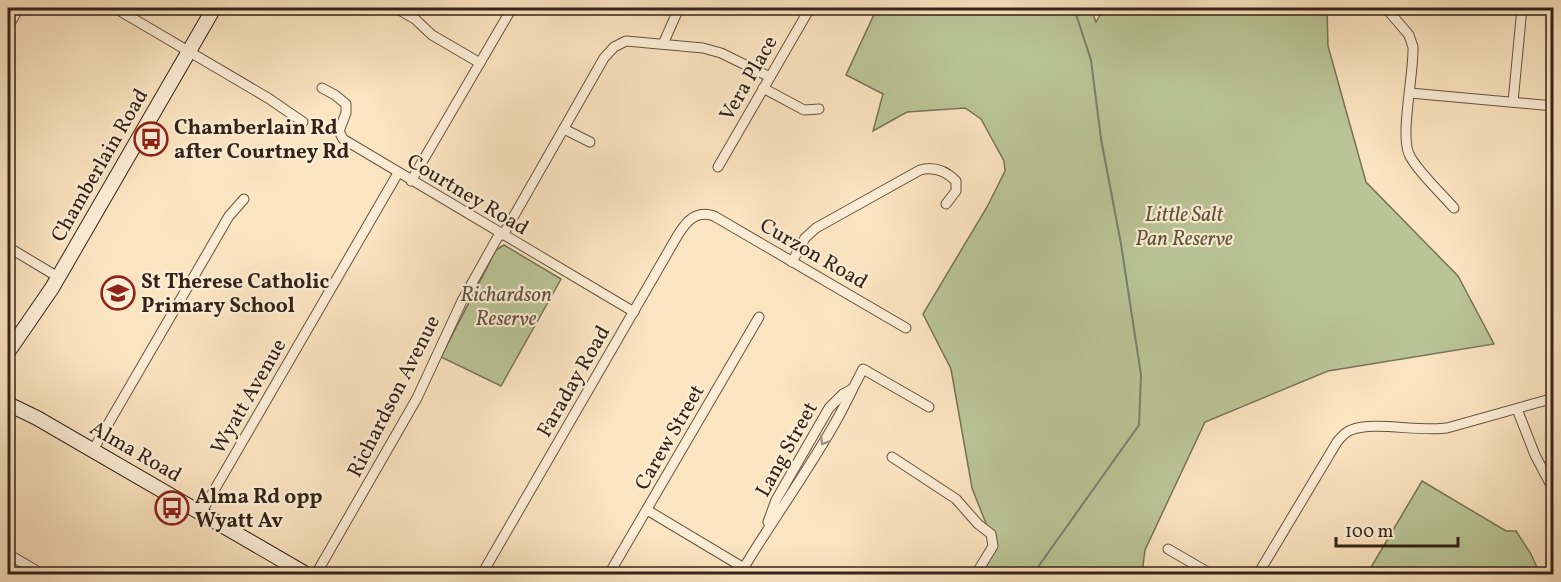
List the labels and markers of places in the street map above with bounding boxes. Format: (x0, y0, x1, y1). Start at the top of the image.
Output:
place label: Chamberlain Rd after Courtney Rd (174, 114, 350, 167)
bus stop icon: Chamberlain Rd after Courtney Rd (133, 121, 169, 157)
place label: St Therese Catholic Primary School (141, 268, 329, 321)
school or university icon: St Therese Catholic Primary School (100, 275, 136, 311)
place label: Alma Rd opp Wyatt Av (195, 483, 322, 536)
bus stop icon: Alma Rd opp Wyatt Av (154, 490, 190, 526)

